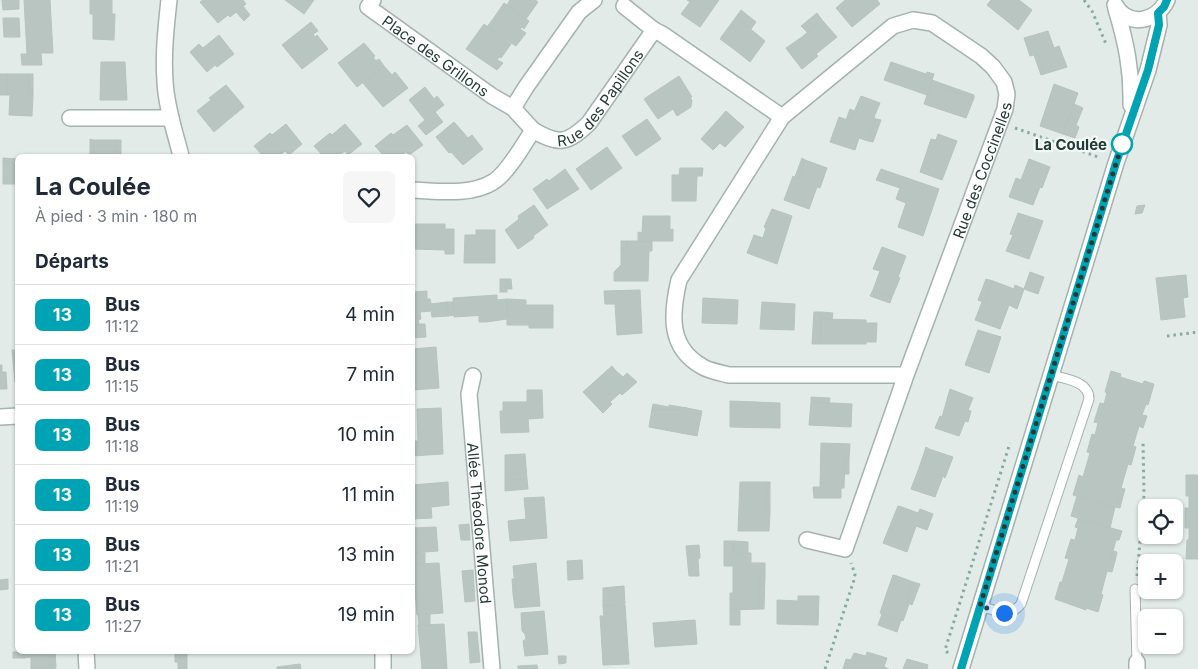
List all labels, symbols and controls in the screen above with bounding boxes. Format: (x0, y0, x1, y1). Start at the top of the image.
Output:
street label: Place des Grillons (379, 11, 493, 100)
street label: Rue des Papillons (556, 45, 647, 150)
street label: Rue des Coccinelles (948, 101, 1015, 241)
marker: La Coulée (1111, 133, 1133, 155)
place label: La Coulée (1035, 135, 1107, 154)
button: heart (343, 171, 395, 223)
text: La Coulée (35, 172, 151, 201)
text: À pied · 3 min · 180 m (35, 206, 197, 226)
text: Départs (35, 250, 109, 273)
text: Bus (105, 293, 140, 316)
text: 4 min (345, 303, 395, 326)
text: 13 (53, 304, 72, 325)
text: 11:12 (105, 316, 139, 336)
text: Bus (105, 353, 140, 376)
text: 7 min (346, 363, 395, 386)
text: 13 (53, 364, 72, 385)
text: 11:15 (105, 376, 139, 396)
text: Bus (105, 413, 140, 436)
text: 10 min (337, 423, 395, 446)
text: 13 (53, 424, 72, 445)
text: 11:18 (105, 436, 139, 456)
street label: Allée Théodore Monod (464, 442, 496, 605)
text: Bus (105, 473, 140, 496)
text: 11 min (342, 483, 395, 506)
text: 13 (53, 484, 72, 505)
text: 11:19 (105, 496, 139, 516)
map controls (1138, 499, 1183, 654)
button: locate (1138, 499, 1183, 544)
text: Bus (105, 533, 140, 556)
text: 13 min (338, 543, 395, 566)
text: 13 (53, 544, 72, 565)
button: + (1138, 554, 1183, 599)
text: 11:21 (105, 556, 139, 576)
text: Bus (105, 593, 140, 616)
your location (992, 601, 1017, 626)
text: 19 min (338, 603, 395, 626)
text: 13 (53, 604, 72, 625)
button: − (1138, 609, 1183, 654)
text: 11:27 (105, 616, 141, 636)

